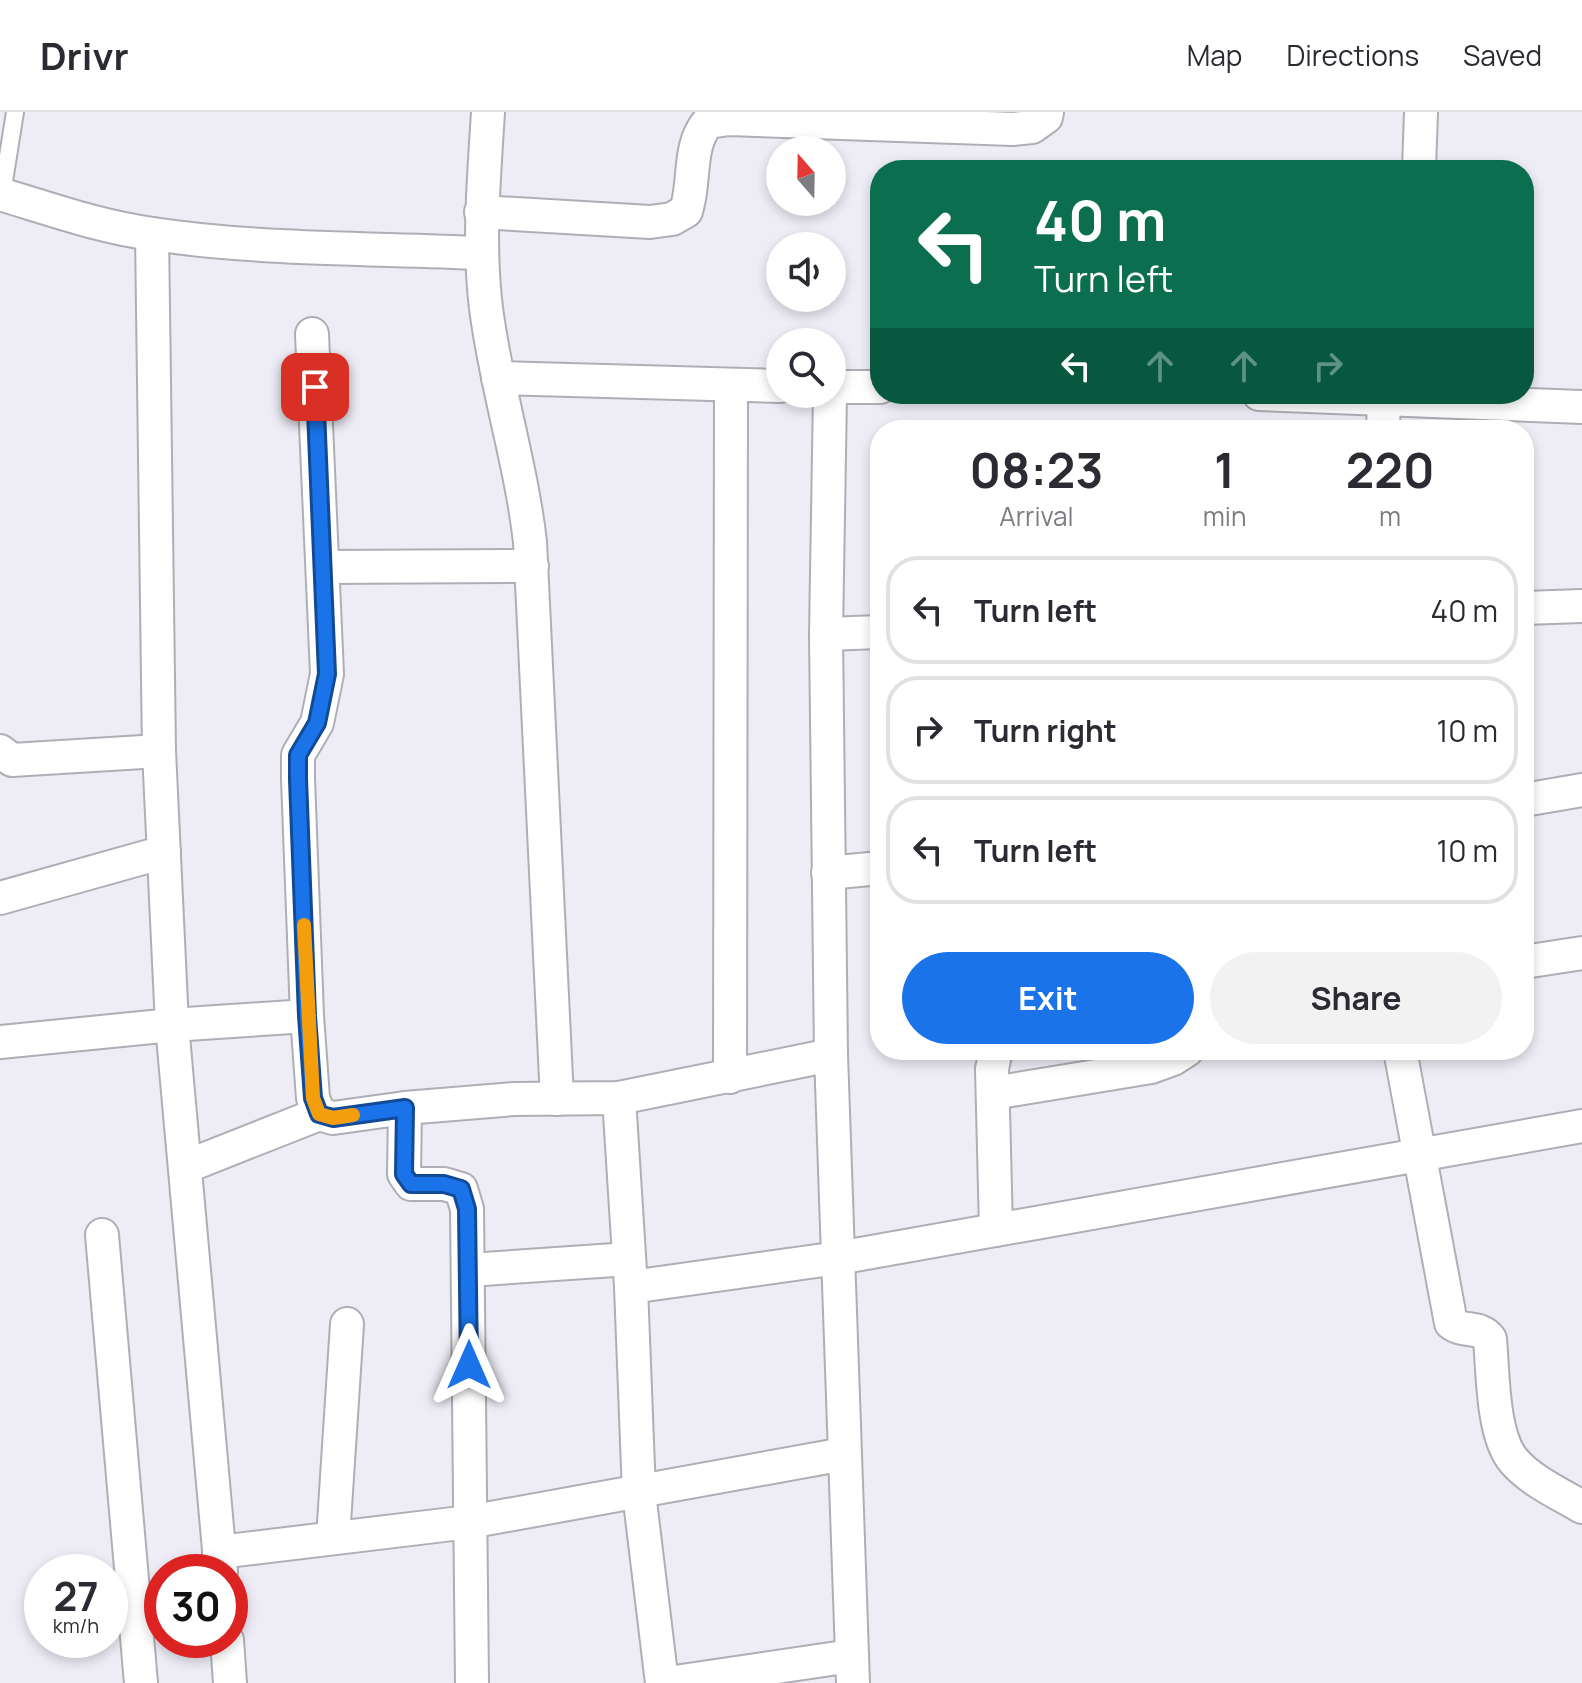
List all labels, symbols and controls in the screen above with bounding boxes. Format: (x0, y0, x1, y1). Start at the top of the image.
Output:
text: Drivr (40, 29, 129, 81)
text: Map (1187, 36, 1242, 74)
text: Directions (1286, 36, 1419, 74)
text: Saved (1463, 36, 1542, 74)
north arrow (766, 136, 846, 216)
map controls (766, 136, 846, 408)
text: 40 m (1034, 181, 1166, 258)
icon: left (902, 192, 1006, 296)
button: sound (766, 232, 846, 312)
text: Turn left (1034, 254, 1173, 303)
button: search (766, 328, 846, 408)
icon: left (1054, 344, 1098, 388)
icon: ahead (1138, 344, 1182, 388)
icon: ahead (1222, 344, 1266, 388)
icon: right (1306, 344, 1350, 388)
pin (281, 353, 349, 421)
icon: arrive (293, 365, 337, 409)
text: 08:23 (969, 437, 1103, 502)
text: 1 (1214, 437, 1235, 502)
text: 220 (1346, 437, 1435, 502)
text: Arrival (999, 498, 1074, 534)
text: min (1203, 498, 1246, 534)
text: m (1379, 498, 1401, 534)
icon: left (906, 588, 950, 632)
text: Turn left (974, 590, 1097, 631)
text: 40 m (1431, 590, 1498, 631)
icon: right (906, 708, 950, 752)
text: Turn right (974, 710, 1117, 751)
text: 10 m (1437, 710, 1498, 751)
icon: left (906, 828, 950, 872)
text: Turn left (974, 830, 1097, 871)
text: 10 m (1437, 830, 1498, 871)
button: Exit (902, 952, 1194, 1044)
button: Share (1210, 952, 1502, 1044)
position arrow (427, 1323, 511, 1407)
speed limit sign: 30 (144, 1554, 248, 1658)
text: 27 (53, 1568, 99, 1623)
text: km/h (53, 1612, 99, 1639)

